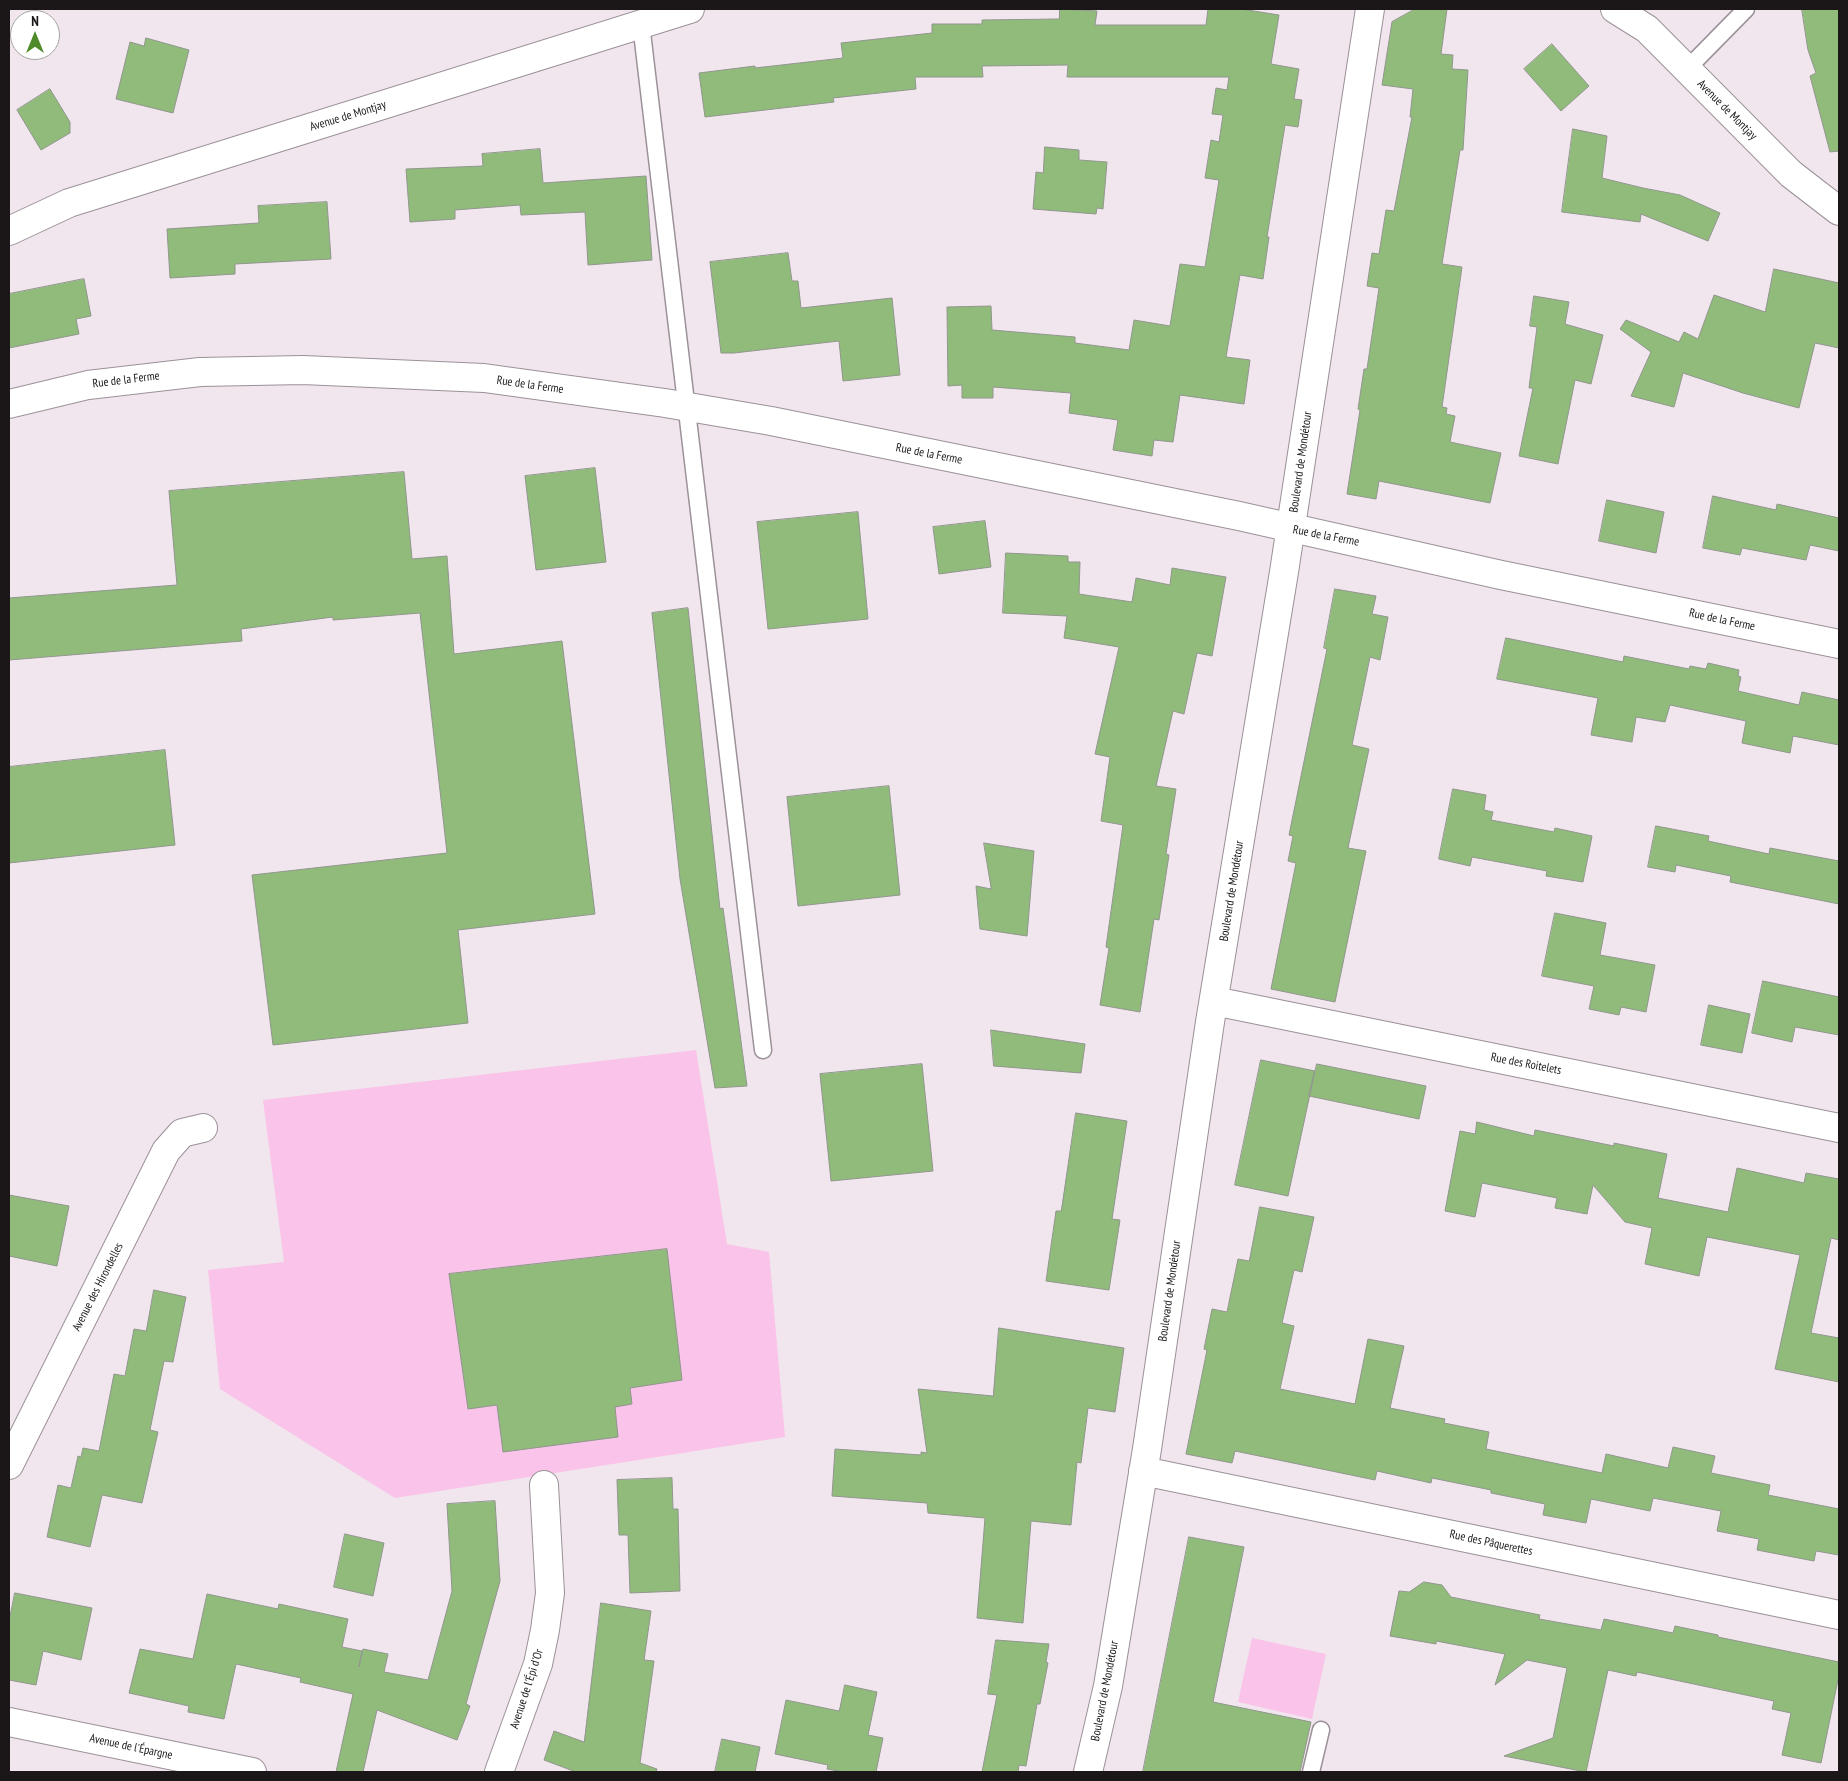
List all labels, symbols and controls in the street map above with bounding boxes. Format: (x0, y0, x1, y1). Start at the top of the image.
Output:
north arrow (10, 10, 60, 60)
text: N (31, 12, 39, 30)
street label: Avenue de Montjay (1694, 77, 1760, 143)
street label: Avenue de Montjay (308, 98, 388, 134)
street label: Rue de la Ferme (92, 369, 160, 391)
street label: Rue de la Ferme (496, 373, 564, 397)
street label: Boulevard de Mondétour (1287, 411, 1315, 513)
street label: Rue de la Ferme (895, 441, 963, 467)
street label: Rue de la Ferme (1292, 523, 1360, 549)
street label: Rue de la Ferme (1688, 606, 1756, 634)
street label: Boulevard de Mondétour (1217, 840, 1247, 942)
street label: Rue des Roitelets (1489, 1050, 1563, 1078)
street label: Avenue des Hirondelles (70, 1240, 126, 1334)
street label: Boulevard de Mondétour (1156, 1240, 1184, 1342)
street label: Rue des Pâquerettes (1448, 1527, 1534, 1559)
street label: Boulevard de Mondétour (1088, 1640, 1122, 1742)
street label: Avenue de l'Épi d'Or (507, 1647, 547, 1731)
street label: Avenue de l'Épargne (88, 1731, 174, 1763)

